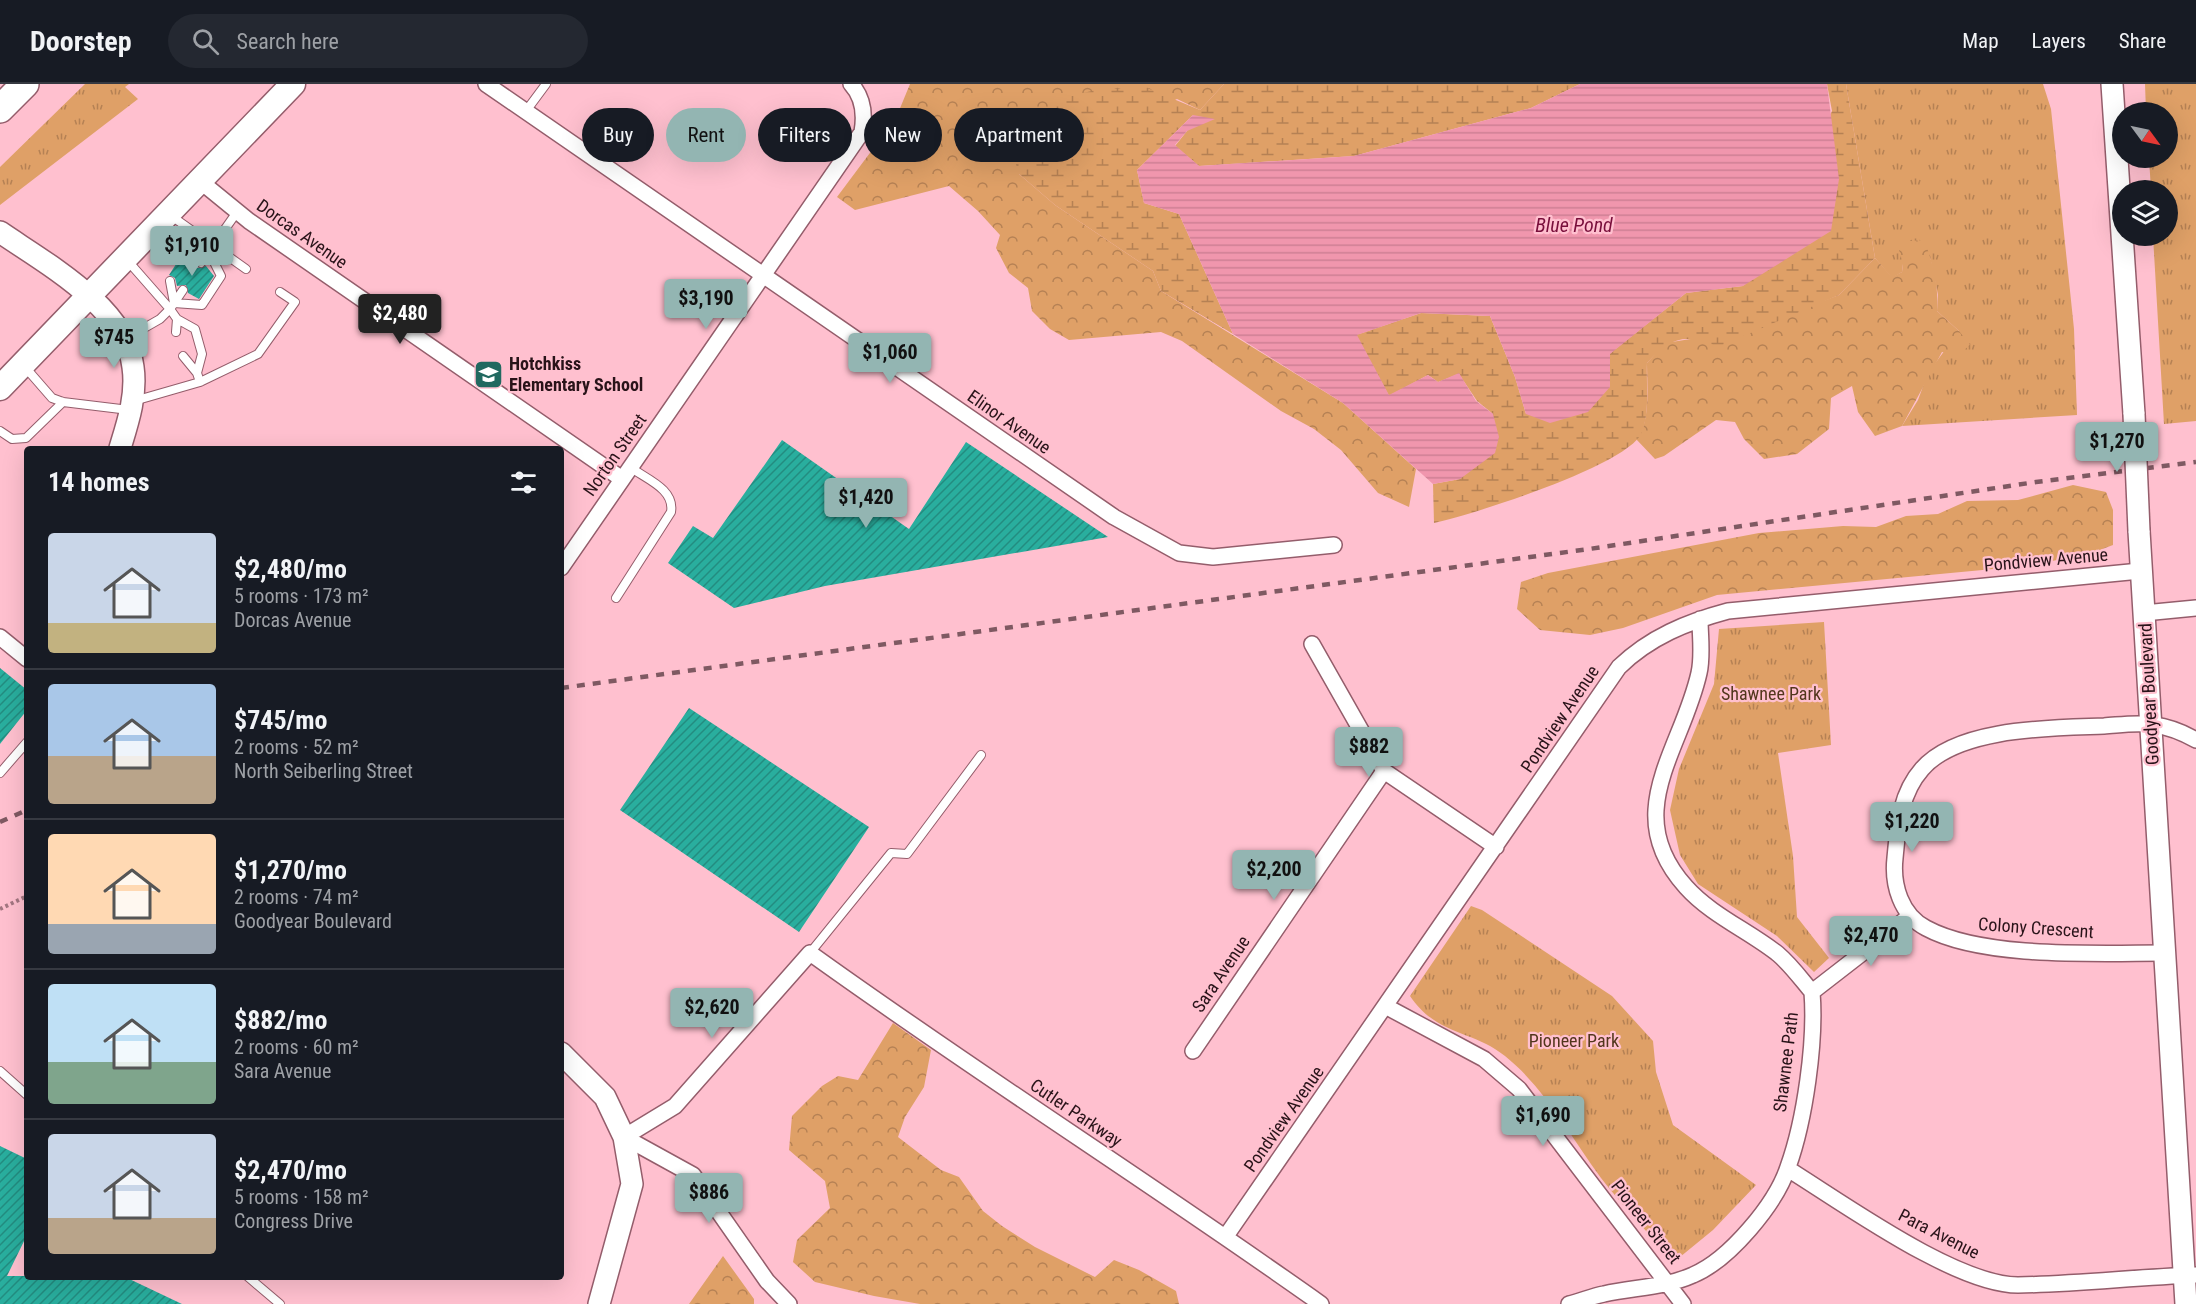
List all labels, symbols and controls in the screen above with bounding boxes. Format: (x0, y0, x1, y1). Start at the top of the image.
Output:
search box (168, 14, 588, 68)
text: Doorstep (30, 25, 132, 58)
icon: search (189, 25, 222, 58)
text: Search here (237, 29, 339, 54)
text: Map (1962, 29, 1999, 53)
text: Layers (2032, 29, 2086, 53)
text: Share (2119, 29, 2166, 53)
north arrow (2112, 102, 2178, 168)
map controls (2112, 102, 2178, 246)
chip: Buy (582, 108, 654, 162)
chip: Rent (666, 108, 746, 162)
chip: Filters (758, 108, 852, 162)
chip: New (864, 108, 942, 162)
chip: Apartment (954, 108, 1084, 162)
button: layers (2112, 180, 2178, 246)
street label: Dorcas Avenue (253, 195, 352, 273)
water label: Blue Pond (1535, 213, 1613, 237)
pin: $1,910 (143, 226, 241, 277)
text: $1,910 (164, 233, 220, 257)
pin: $3,190 (657, 279, 755, 330)
text: $3,190 (678, 286, 734, 310)
pin: $2,480 (351, 294, 449, 345)
text: $2,480 (372, 301, 428, 325)
pin: $745 (78, 318, 150, 369)
text: $745 (94, 325, 134, 349)
pin: $1,060 (841, 333, 939, 384)
text: $1,060 (862, 340, 918, 364)
place label: Hotchkiss Elementary School (509, 353, 643, 395)
school or university icon: Hotchkiss Elementary School (472, 358, 504, 390)
street label: Elinor Avenue (964, 385, 1055, 458)
street label: Norton Street (579, 410, 651, 500)
pin: $1,270 (2068, 422, 2166, 473)
text: $1,270 (2089, 429, 2145, 453)
icon: filters (507, 466, 540, 499)
text: 14 homes (48, 467, 150, 497)
pin: $1,420 (817, 478, 915, 529)
text: $1,420 (838, 485, 894, 509)
street label: Pondview Avenue (1983, 544, 2109, 575)
text: $2,480/mo (234, 554, 347, 584)
icon: home (96, 557, 168, 629)
text: 5 rooms · 173 m² (234, 584, 369, 608)
text: Dorcas Avenue (234, 608, 351, 632)
street label: Goodyear Boulevard (2134, 622, 2163, 766)
street label: Pondview Avenue (1516, 661, 1603, 776)
park label: Shawnee Park (1721, 683, 1821, 704)
text: $745/mo (234, 705, 327, 735)
icon: home (96, 708, 168, 780)
pin: $882 (1333, 727, 1405, 778)
text: $882 (1349, 734, 1389, 758)
text: 2 rooms · 52 m² (234, 735, 359, 759)
text: North Seiberling Street (234, 759, 413, 783)
pin: $1,220 (1863, 802, 1961, 853)
text: $1,220 (1884, 809, 1940, 833)
pin: $2,200 (1225, 850, 1323, 901)
text: $1,270/mo (234, 855, 347, 885)
text: $2,200 (1246, 857, 1302, 881)
icon: home (96, 858, 168, 930)
text: 2 rooms · 74 m² (234, 885, 359, 909)
text: Goodyear Boulevard (234, 909, 392, 933)
street label: Colony Crescent (1978, 913, 2094, 942)
pin: $2,470 (1822, 916, 1920, 967)
text: $2,470 (1843, 923, 1899, 947)
street label: Sara Avenue (1187, 932, 1254, 1016)
pin: $2,620 (663, 988, 761, 1039)
text: $2,620 (684, 995, 740, 1019)
text: $882/mo (234, 1005, 327, 1035)
icon: home (96, 1008, 168, 1080)
street label: Shawnee Path (1769, 1011, 1802, 1113)
park label: Pioneer Park (1529, 1030, 1619, 1051)
text: 2 rooms · 60 m² (234, 1035, 359, 1059)
text: Sara Avenue (234, 1059, 331, 1083)
street label: Pondview Avenue (1239, 1062, 1328, 1176)
street label: Cutler Parkway (1026, 1074, 1127, 1151)
pin: $1,690 (1494, 1096, 1592, 1147)
text: $1,690 (1515, 1103, 1571, 1127)
text: $2,470/mo (234, 1155, 347, 1185)
icon: home (96, 1158, 168, 1230)
pin: $886 (673, 1173, 745, 1224)
street label: Pioneer Street (1607, 1176, 1686, 1268)
text: $886 (689, 1180, 729, 1204)
text: 5 rooms · 158 m² (234, 1185, 369, 1209)
street label: Para Avenue (1895, 1204, 1983, 1263)
text: Congress Drive (234, 1209, 353, 1233)

